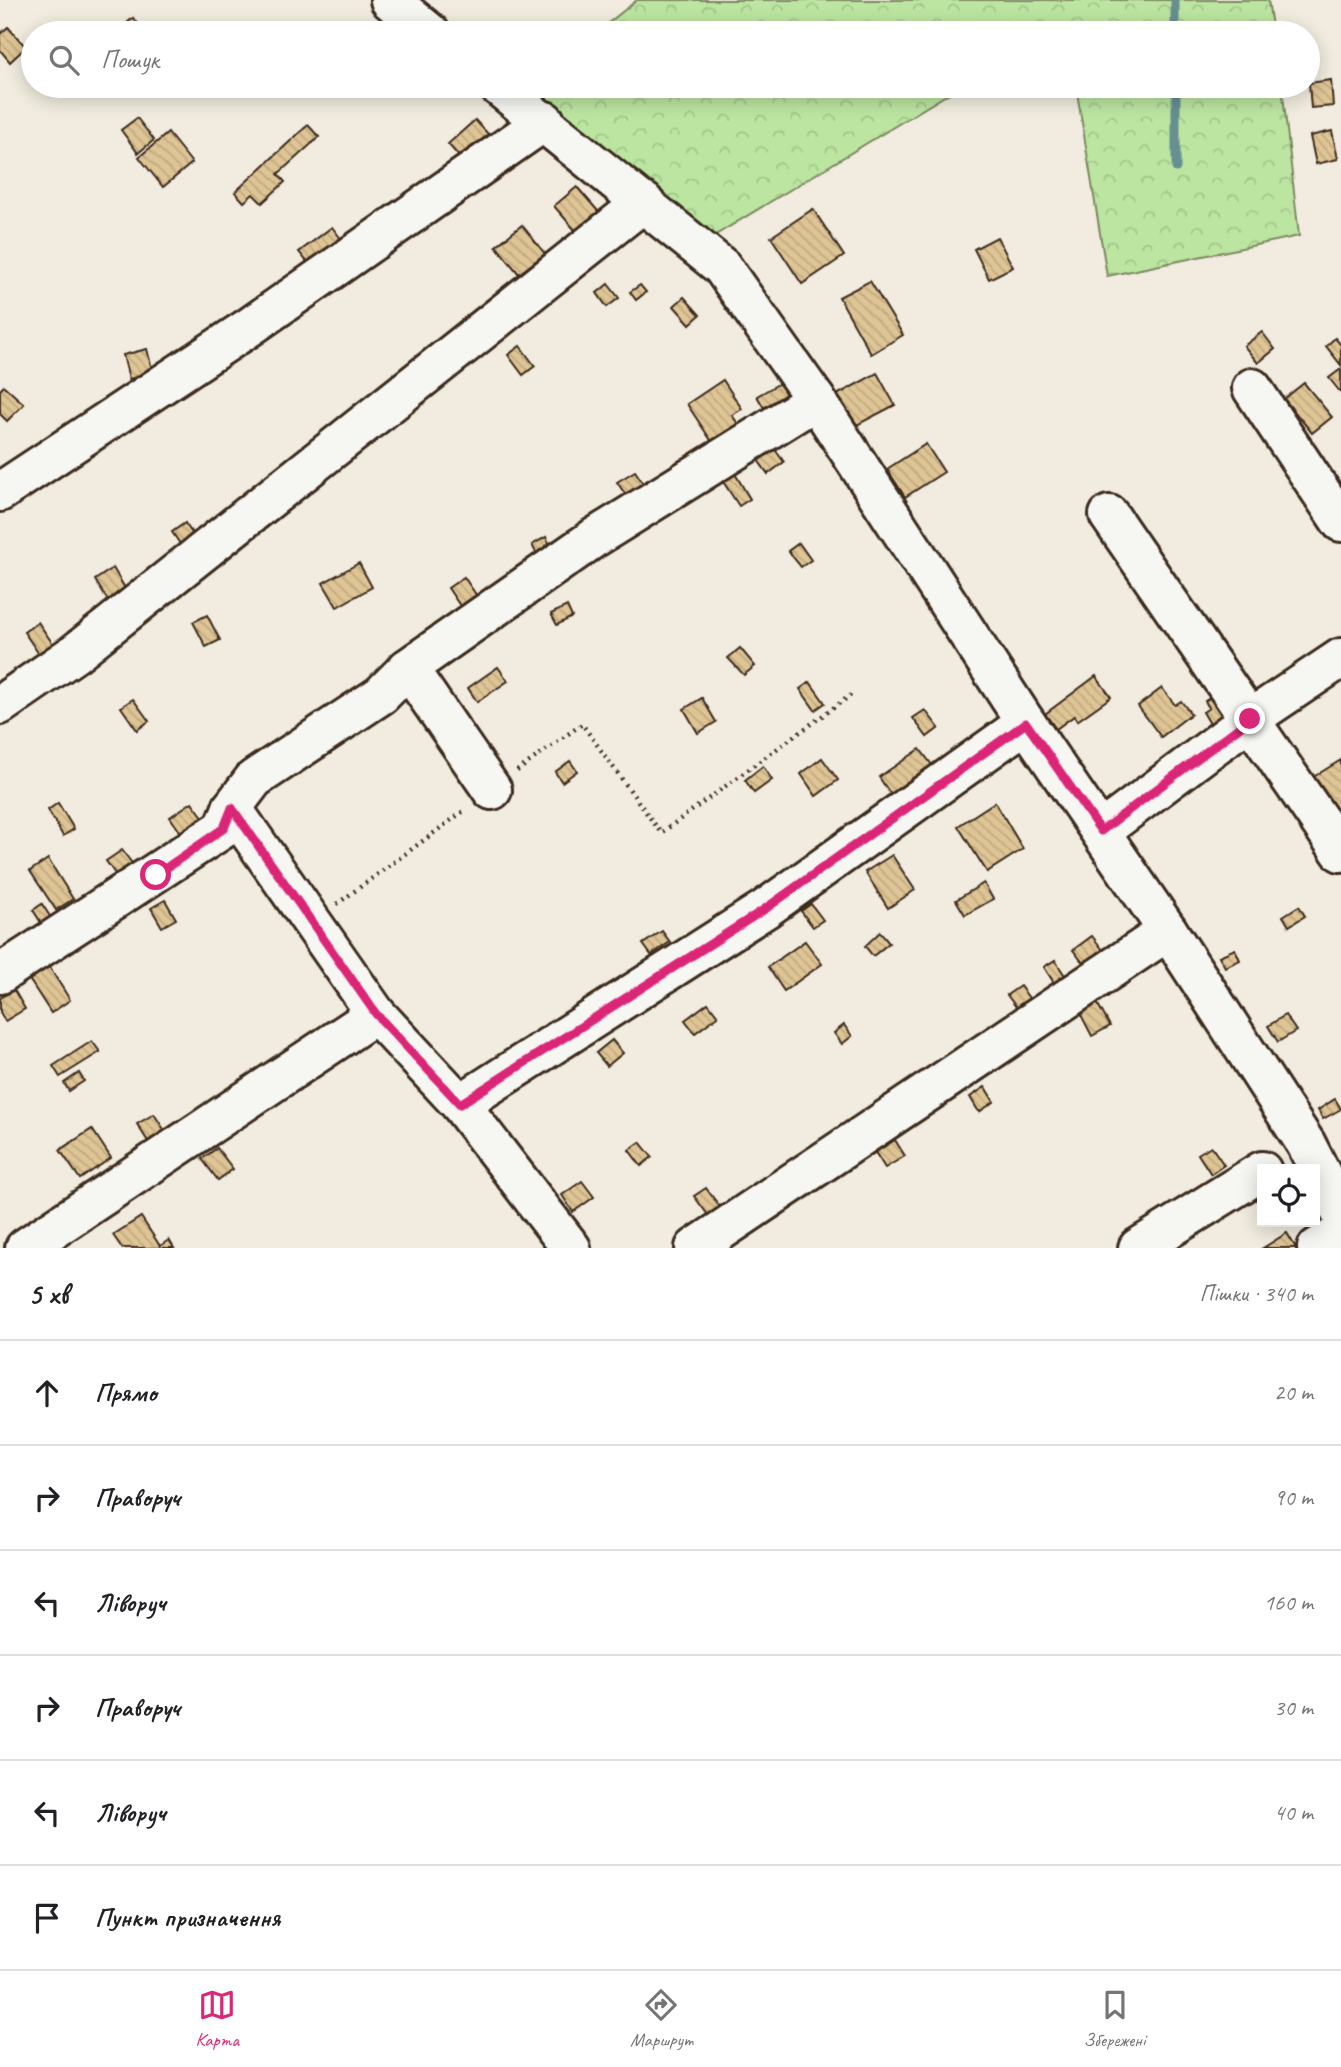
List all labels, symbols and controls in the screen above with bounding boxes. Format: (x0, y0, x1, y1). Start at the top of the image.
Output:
search box (21, 21, 1320, 98)
icon: search (45, 41, 83, 79)
text: Пошук (101, 43, 159, 76)
route end (1234, 703, 1265, 734)
route start (140, 859, 171, 890)
map controls (1257, 1164, 1320, 1227)
button: locate (1257, 1164, 1320, 1227)
text: 5 хв (28, 1275, 68, 1313)
text: Пішки · 340 m (1199, 1279, 1313, 1308)
icon: ahead (28, 1374, 66, 1412)
text: Прямо (95, 1376, 157, 1409)
text: 20 m (1274, 1378, 1313, 1407)
icon: right (28, 1479, 66, 1517)
text: Праворуч (95, 1481, 180, 1514)
text: 90 m (1274, 1483, 1313, 1512)
icon: left (28, 1584, 66, 1622)
text: Ліворуч (95, 1586, 166, 1619)
text: 160 m (1264, 1588, 1313, 1617)
icon: right (28, 1689, 66, 1727)
text: Праворуч (95, 1691, 180, 1724)
text: 30 m (1274, 1693, 1313, 1722)
icon: left (28, 1794, 66, 1832)
text: Ліворуч (95, 1796, 166, 1829)
text: 40 m (1274, 1798, 1313, 1827)
icon: arrive (28, 1899, 66, 1937)
text: Пункт призначення (95, 1901, 280, 1934)
tab: Карта (195, 1986, 239, 2052)
tab: Маршрут (630, 1986, 693, 2052)
tab: Збережені (1084, 1986, 1145, 2052)

